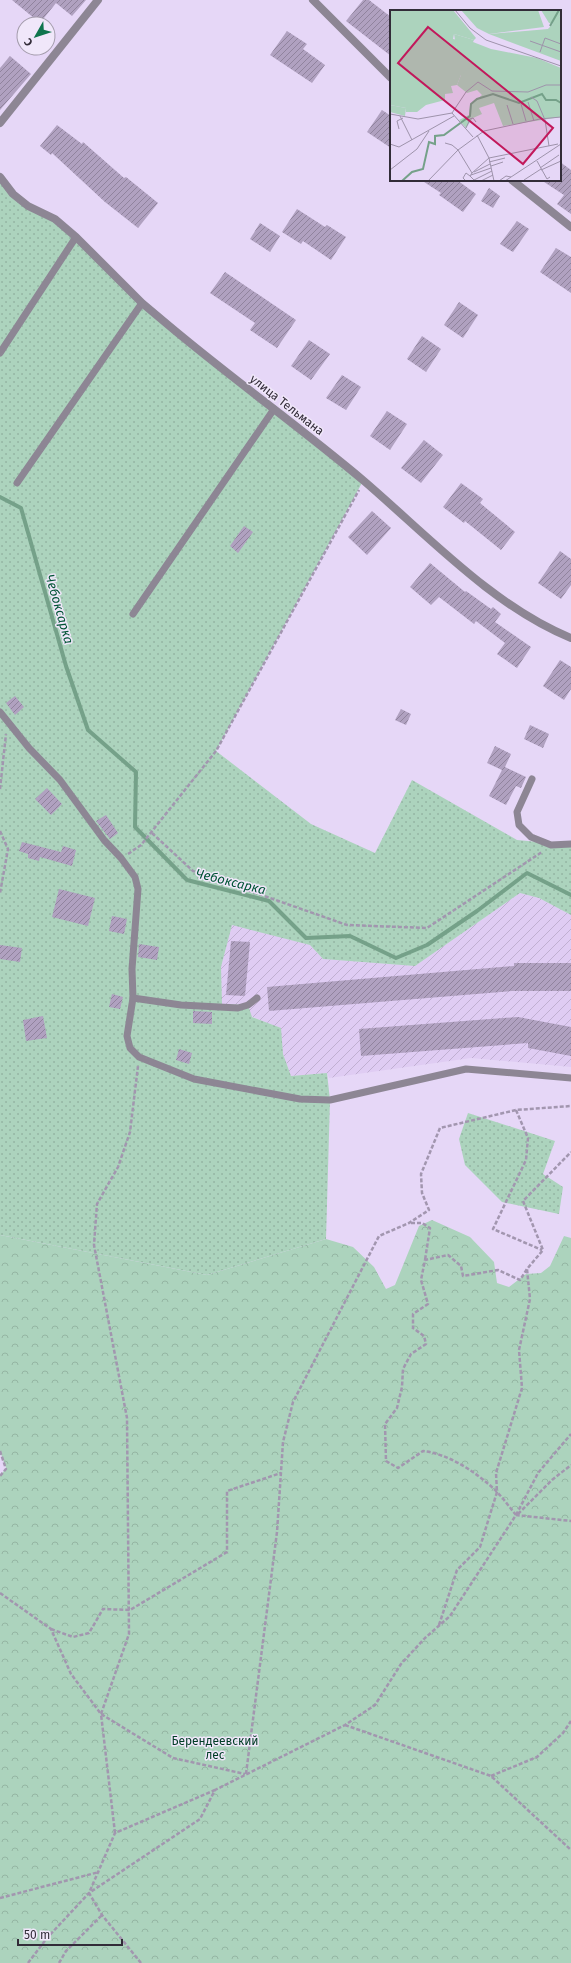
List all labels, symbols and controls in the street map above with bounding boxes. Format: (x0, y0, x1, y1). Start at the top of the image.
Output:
inset map (390, 10, 561, 181)
north arrow (16, 16, 56, 56)
text: С (21, 35, 36, 49)
street label: улица Тельмана (247, 372, 327, 438)
water label: Чебоксарка (42, 573, 77, 646)
water label: Чебоксарка (194, 866, 267, 897)
park label: Берендеевский лес (171, 1734, 259, 1762)
scale bar (18, 1921, 122, 1947)
text: 50 m (24, 1928, 50, 1942)

